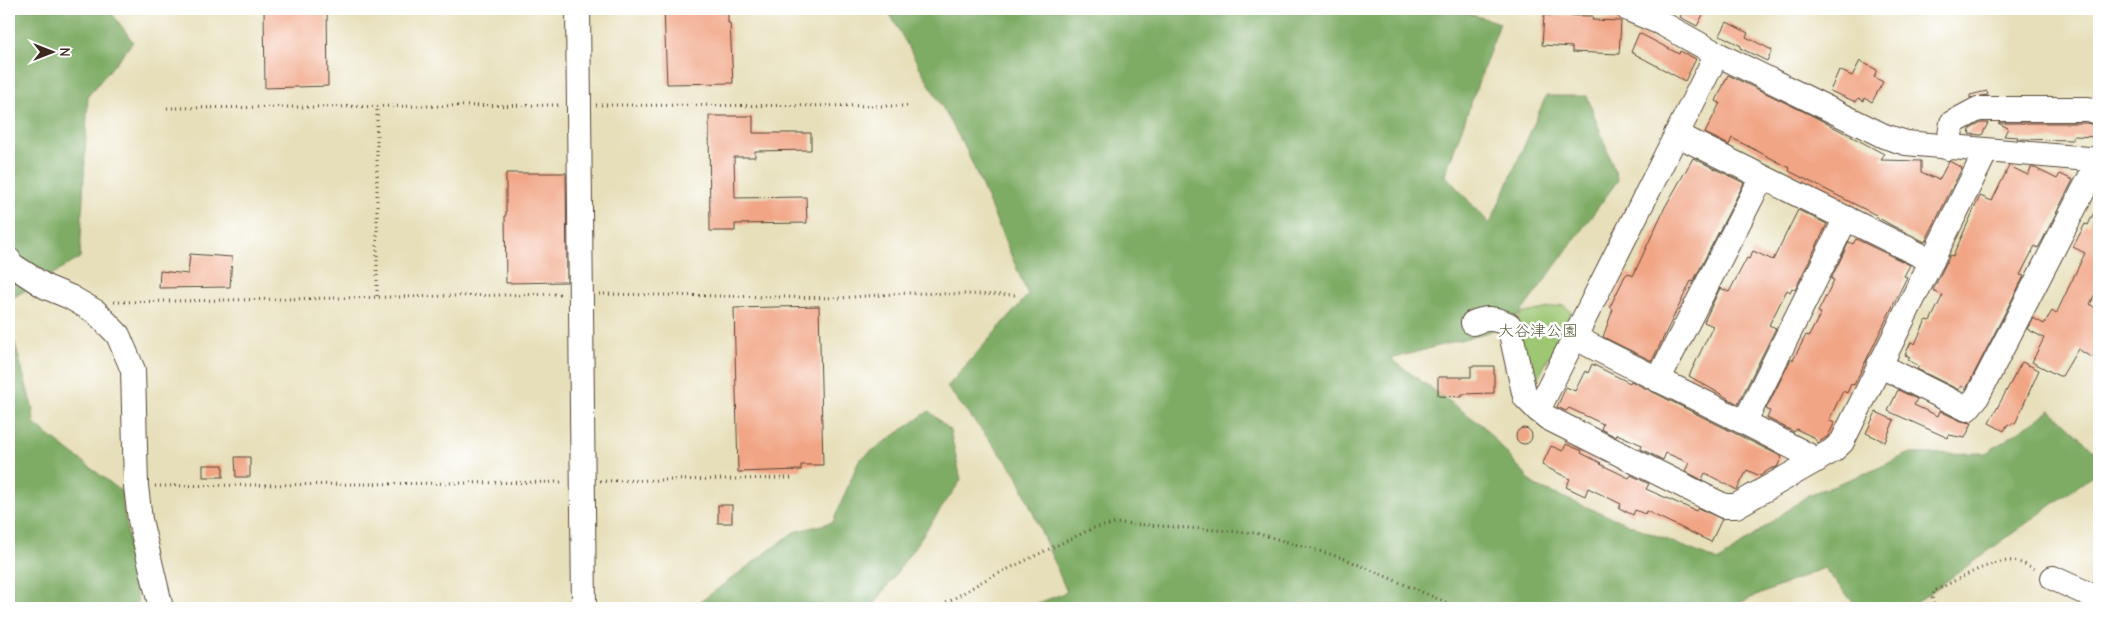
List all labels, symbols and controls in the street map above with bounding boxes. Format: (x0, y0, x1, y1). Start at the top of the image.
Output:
north arrow (28, 28, 78, 78)
text: N (56, 47, 73, 57)
park label: 大谷津公園 (1498, 322, 1578, 340)

